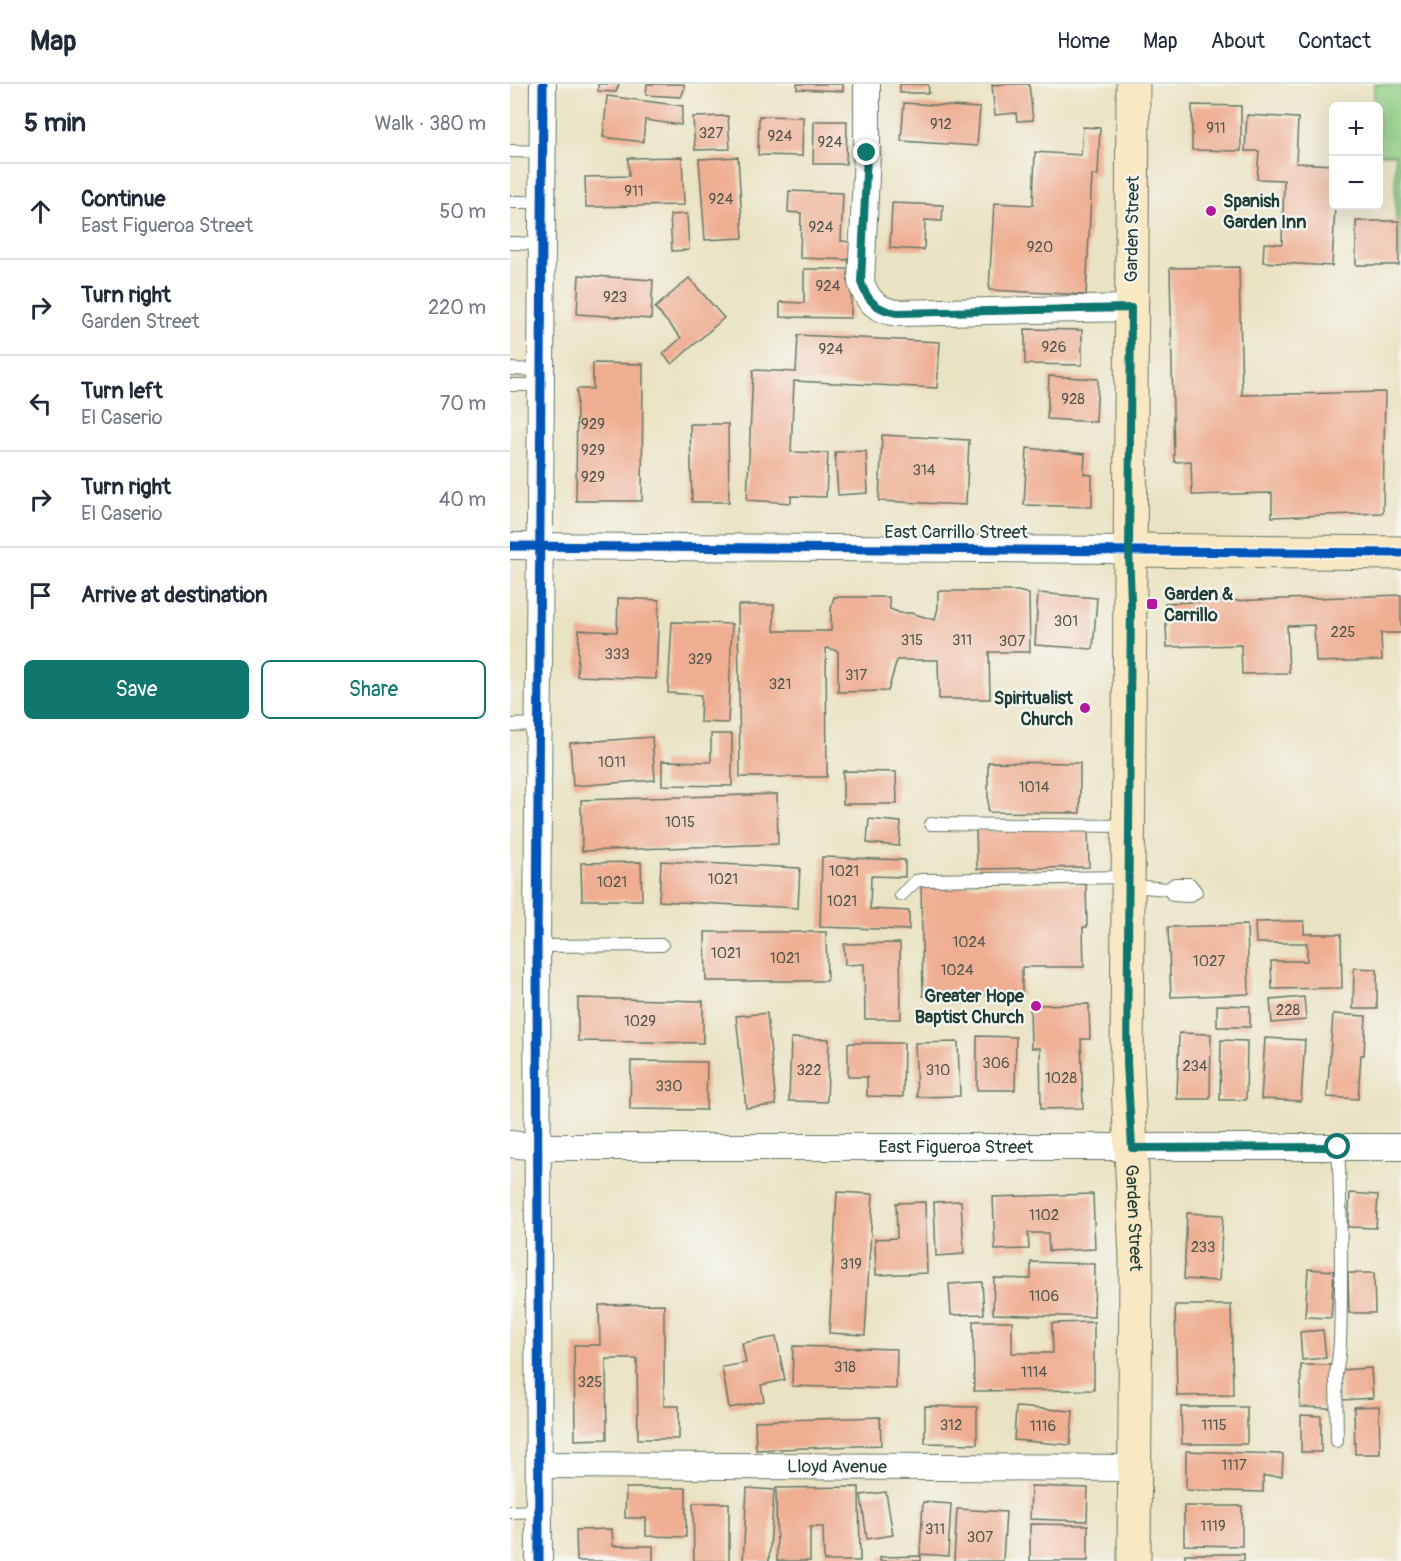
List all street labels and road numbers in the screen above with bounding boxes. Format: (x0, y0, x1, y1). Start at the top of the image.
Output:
street label: Garden Street (1120, 175, 1145, 283)
street label: East Carrillo Street (884, 521, 1028, 544)
street label: East Figueroa Street (878, 1136, 1034, 1159)
street label: Garden Street (1120, 1164, 1147, 1272)
street label: Lloyd Avenue (787, 1455, 887, 1479)

